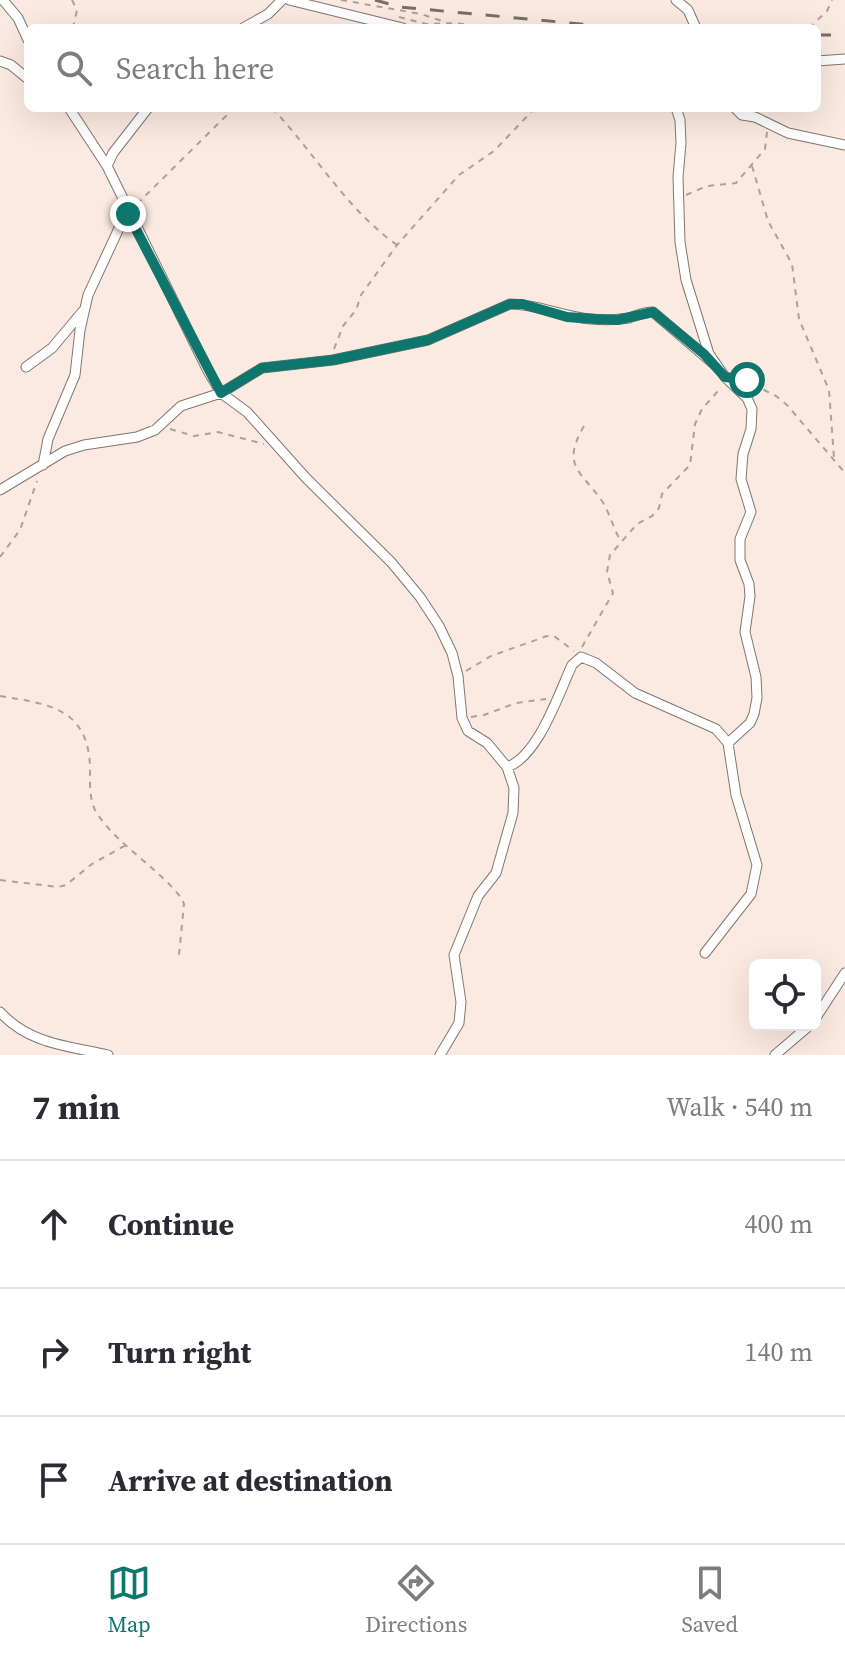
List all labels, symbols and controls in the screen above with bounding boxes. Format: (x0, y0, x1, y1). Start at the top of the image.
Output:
search box (24, 24, 821, 112)
icon: search (52, 46, 96, 90)
text: Search here (116, 48, 274, 89)
route end (110, 196, 146, 232)
route start (729, 362, 765, 398)
map controls (749, 959, 821, 1031)
button: locate (749, 959, 821, 1031)
text: 7 min (32, 1084, 120, 1130)
text: Walk · 540 m (666, 1089, 813, 1125)
icon: ahead (32, 1202, 76, 1246)
text: Continue (108, 1204, 234, 1245)
text: 400 m (745, 1206, 813, 1242)
icon: right (32, 1330, 76, 1374)
text: Turn right (108, 1332, 251, 1373)
text: 140 m (745, 1334, 813, 1370)
icon: arrive (32, 1458, 76, 1502)
text: Arrive at destination (108, 1460, 393, 1501)
tab: Map (107, 1561, 151, 1639)
tab: Directions (365, 1561, 467, 1639)
tab: Saved (681, 1561, 738, 1639)

